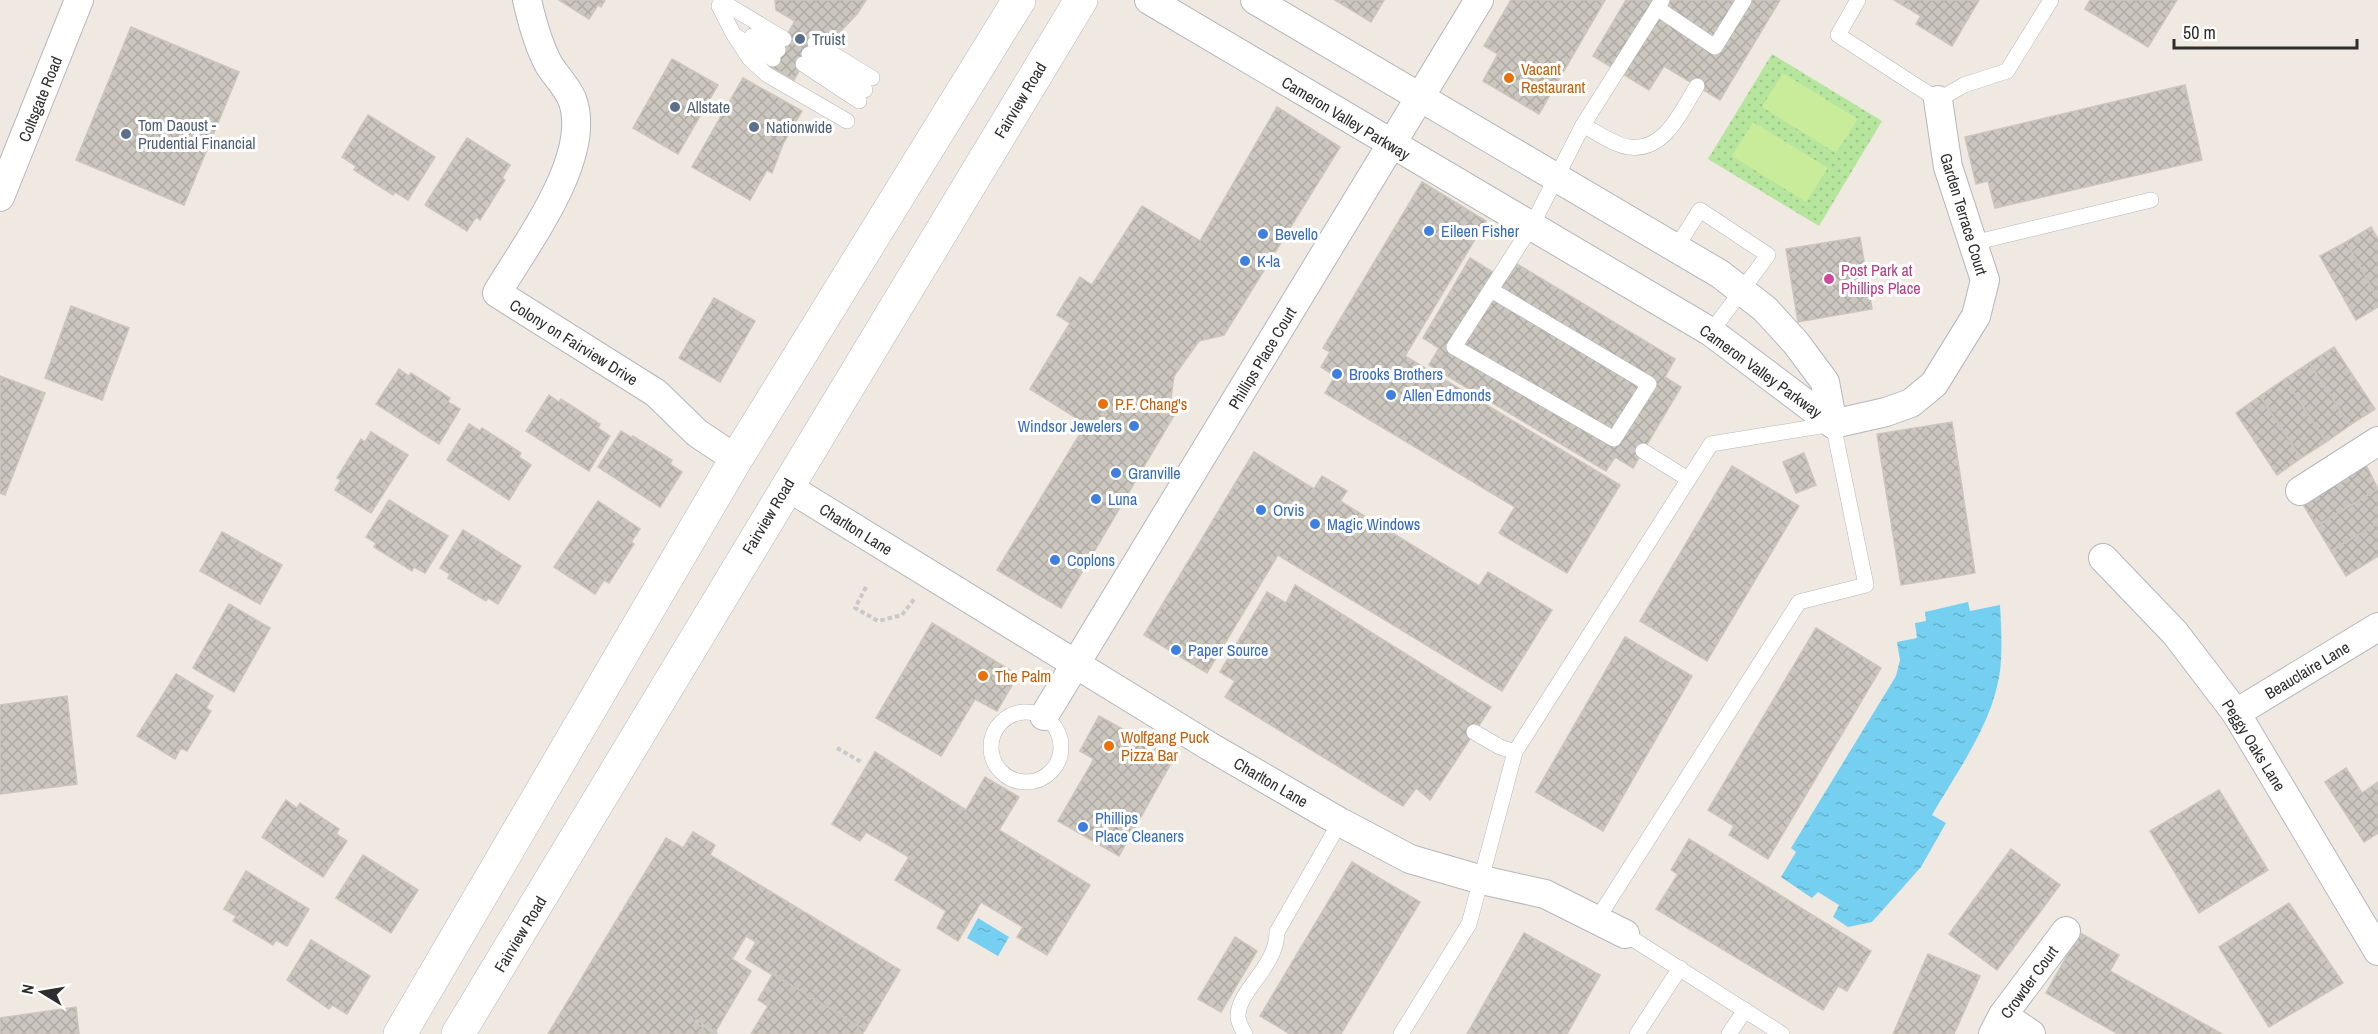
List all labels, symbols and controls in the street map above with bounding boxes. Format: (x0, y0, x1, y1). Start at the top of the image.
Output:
scale bar (2174, 12, 2357, 50)
text: 50 m (2183, 20, 2216, 45)
place label: Truist (812, 28, 845, 50)
marker: Truist (793, 32, 807, 46)
street label: Coltsgate Road (13, 53, 67, 145)
street label: Fairview Road (989, 58, 1051, 142)
place label: Vacant Restaurant (1521, 58, 1586, 98)
street label: Cameron Valley Parkway (1278, 71, 1415, 165)
marker: Vacant Restaurant (1502, 71, 1516, 85)
place label: Allstate (686, 96, 730, 118)
marker: Allstate (668, 100, 682, 114)
place label: Tom Daoust - Prudential Financial (138, 114, 256, 154)
place label: Nationwide (766, 116, 832, 138)
marker: Nationwide (747, 120, 761, 134)
marker: Tom Daoust - Prudential Financial (119, 127, 133, 141)
street label: Garden Terrace Court (1935, 150, 1993, 278)
place label: Eileen Fisher (1441, 220, 1520, 242)
place label: Bevello (1275, 223, 1318, 245)
marker: Eileen Fisher (1422, 224, 1436, 238)
marker: Bevello (1256, 227, 1270, 241)
place label: K-la (1257, 250, 1281, 272)
marker: K-la (1238, 254, 1252, 268)
place label: Post Park at Phillips Place (1841, 259, 1921, 299)
marker: Post Park at Phillips Place (1822, 272, 1836, 286)
street label: Colony on Fairview Drive (506, 294, 642, 390)
street label: Phillips Place Court (1223, 303, 1301, 413)
street label: Cameron Valley Parkway (1695, 319, 1827, 423)
place label: Brooks Brothers (1349, 363, 1443, 385)
marker: Brooks Brothers (1330, 367, 1344, 381)
place label: Allen Edmonds (1402, 384, 1491, 406)
marker: Allen Edmonds (1384, 388, 1398, 402)
place label: P.F. Chang's (1115, 393, 1187, 415)
marker: P.F. Chang's (1096, 397, 1110, 411)
place label: Windsor Jewelers (1018, 415, 1122, 437)
marker: Windsor Jewelers (1127, 419, 1141, 433)
place label: Granville (1128, 462, 1181, 484)
marker: Granville (1109, 466, 1123, 480)
street label: Fairview Road (737, 474, 799, 558)
place label: Luna (1108, 488, 1138, 510)
marker: Luna (1089, 492, 1103, 506)
street label: Charlton Lane (815, 498, 897, 560)
place label: Orvis (1273, 499, 1304, 521)
marker: Orvis (1254, 503, 1268, 517)
place label: Magic Windows (1327, 513, 1420, 535)
marker: Magic Windows (1308, 517, 1322, 531)
place label: Coplons (1067, 549, 1115, 571)
marker: Coplons (1048, 553, 1062, 567)
street label: Beauclaire Lane (2260, 636, 2354, 704)
place label: Paper Source (1188, 639, 1268, 661)
marker: Paper Source (1169, 643, 1183, 657)
place label: The Palm (995, 665, 1051, 687)
marker: The Palm (976, 669, 990, 683)
street label: Peggy Oaks Lane (2217, 695, 2291, 795)
place label: Wolfgang Puck Pizza Bar (1121, 726, 1209, 766)
marker: Wolfgang Puck Pizza Bar (1102, 739, 1116, 753)
street label: Charlton Lane (1230, 752, 1312, 812)
place label: Phillips Place Cleaners (1095, 807, 1184, 847)
marker: Phillips Place Cleaners (1076, 820, 1090, 834)
street label: Fairview Road (489, 892, 551, 976)
street label: Crowder Court (1995, 941, 2063, 1023)
north arrow (12, 962, 72, 1022)
text: N (16, 982, 39, 996)

